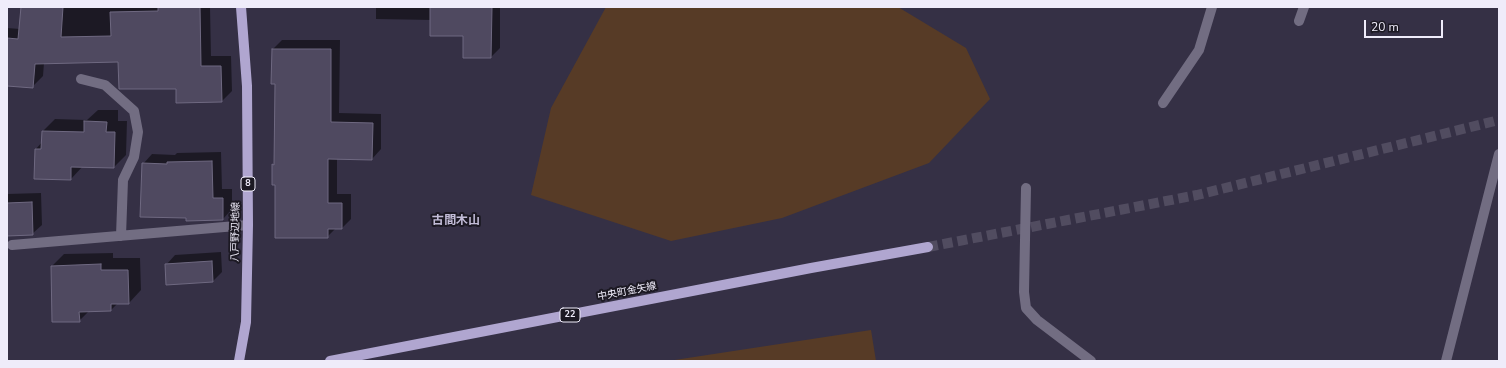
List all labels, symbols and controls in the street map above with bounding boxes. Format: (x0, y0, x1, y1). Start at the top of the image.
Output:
scale bar (1366, 12, 1445, 38)
text: 20 m (1371, 19, 1399, 35)
road number: 8 (241, 177, 255, 191)
street label: 八戸野辺地線 (229, 202, 243, 262)
district label: 古間木山 (432, 214, 480, 228)
street label: 中央町金矢線 (596, 280, 658, 304)
road number: 22 (560, 308, 580, 322)

